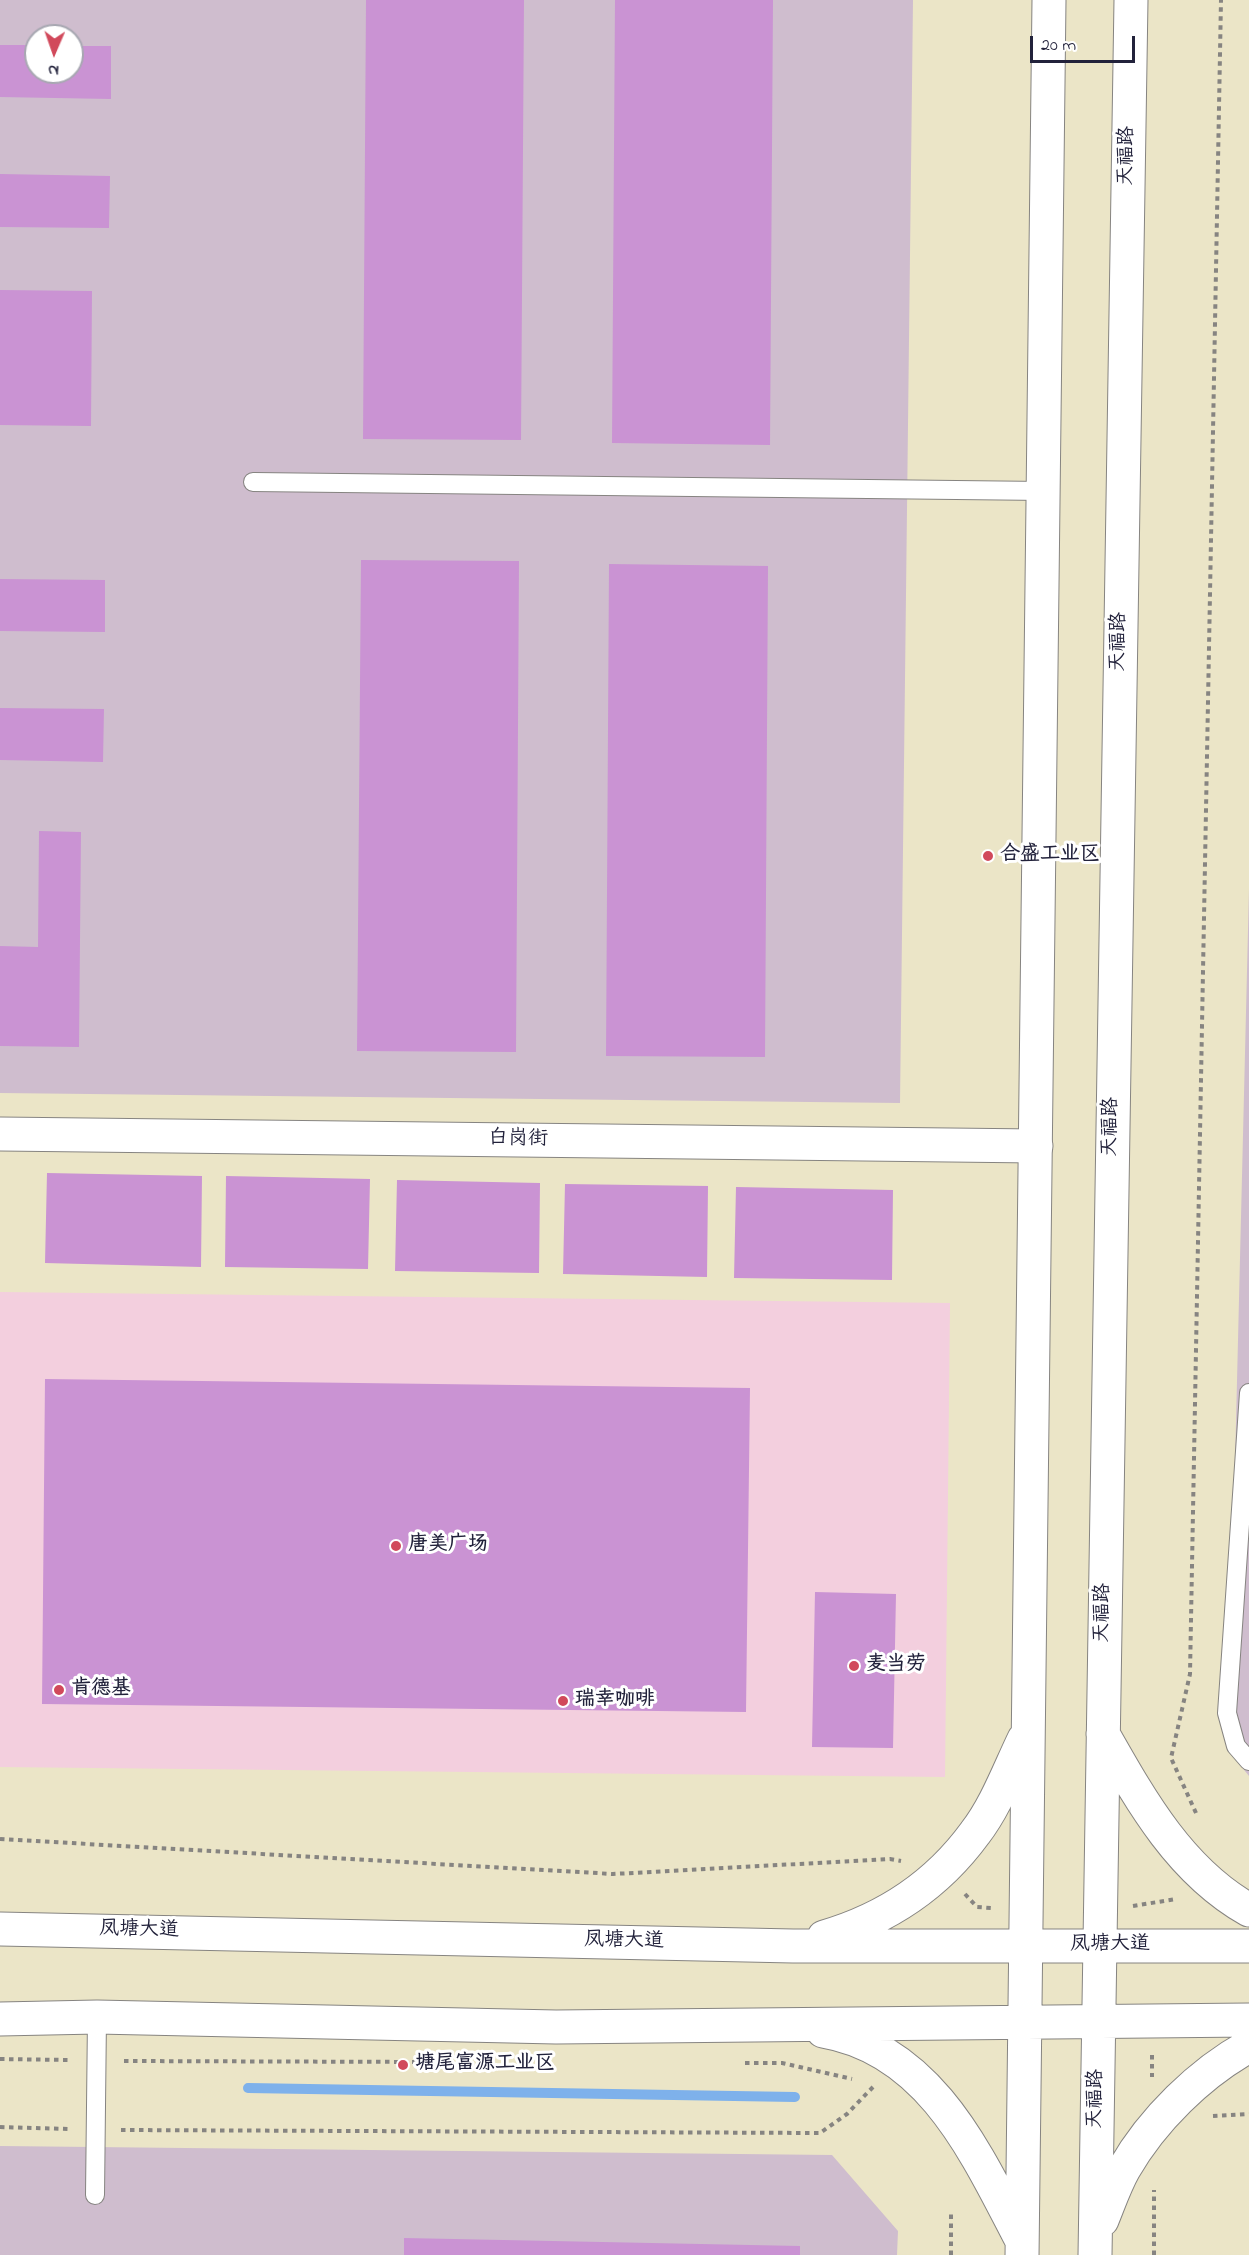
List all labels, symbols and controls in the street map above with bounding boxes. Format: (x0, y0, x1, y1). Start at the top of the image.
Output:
north arrow (24, 24, 84, 84)
scale bar (1033, 24, 1138, 62)
text: 20 m (1041, 33, 1076, 59)
text: N (48, 58, 59, 82)
street label: 天福路 (1115, 126, 1141, 186)
street label: 天福路 (1107, 612, 1133, 672)
place label: 合盛工业区 (1000, 844, 1100, 868)
marker: 合盛工业区 (981, 849, 995, 863)
street label: 天福路 (1099, 1097, 1125, 1157)
street label: 白岗街 (488, 1127, 548, 1153)
place label: 唐美广场 (408, 1534, 488, 1558)
marker: 唐美广场 (389, 1539, 403, 1553)
street label: 天福路 (1091, 1583, 1117, 1643)
place label: 麦当劳 (866, 1654, 926, 1678)
marker: 麦当劳 (847, 1659, 861, 1673)
place label: 肯德基 (71, 1678, 131, 1702)
marker: 肯德基 (52, 1683, 66, 1697)
place label: 瑞幸咖啡 (575, 1689, 655, 1713)
marker: 瑞幸咖啡 (556, 1694, 570, 1708)
street label: 凤塘大道 (99, 1918, 179, 1944)
street label: 凤塘大道 (584, 1929, 664, 1955)
street label: 凤塘大道 (1070, 1934, 1150, 1958)
place label: 塘尾富源工业区 (415, 2053, 555, 2077)
marker: 塘尾富源工业区 (396, 2058, 410, 2072)
street label: 天福路 (1084, 2069, 1110, 2129)

